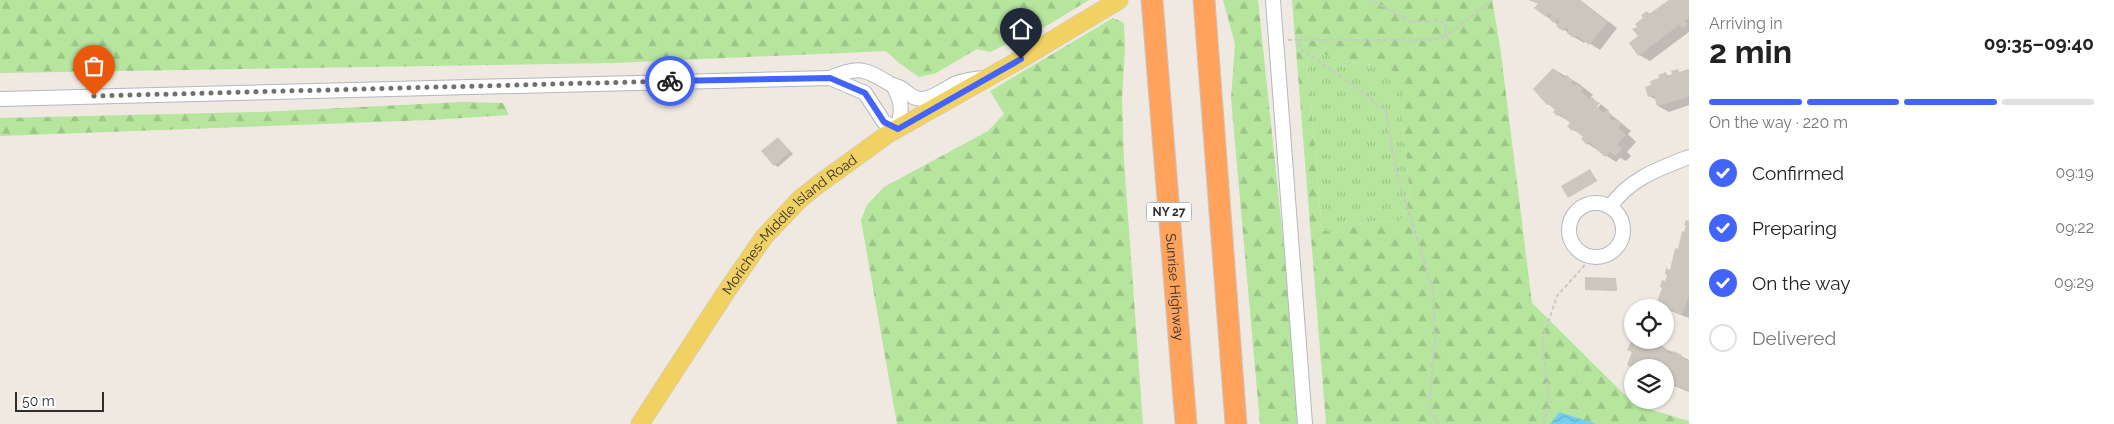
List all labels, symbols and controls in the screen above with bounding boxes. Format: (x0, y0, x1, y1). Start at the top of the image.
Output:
pin (1000, 8, 1042, 59)
text: Arriving in (1709, 14, 1783, 33)
icon: home (1007, 15, 1035, 43)
text: 09:35–09:40 (1984, 32, 2094, 54)
text: 2 min (1709, 33, 1792, 70)
pin (73, 45, 115, 96)
icon: bag (80, 52, 108, 80)
courier (645, 56, 695, 106)
icon: bike (656, 67, 684, 95)
text: On the way · 220 m (1709, 113, 1848, 132)
street label: Moriches-Middle Island Road (719, 151, 860, 298)
icon: check (1709, 159, 1737, 187)
text: Confirmed (1752, 162, 1844, 184)
text: 09:19 (2056, 163, 2094, 182)
road number: NY 27 (1146, 202, 1192, 222)
icon: check (1709, 214, 1737, 242)
text: Preparing (1752, 217, 1837, 239)
text: 09:22 (2055, 218, 2094, 237)
street label: Sunrise Highway (1163, 233, 1187, 342)
icon: check (1709, 269, 1737, 297)
text: On the way (1752, 272, 1851, 294)
text: 09:29 (2054, 273, 2094, 292)
map controls (1624, 299, 1674, 409)
button: locate (1624, 299, 1674, 349)
text: Delivered (1752, 327, 1836, 349)
button: layers (1624, 359, 1674, 409)
scale bar (15, 389, 104, 412)
text: 50 m (22, 393, 55, 409)

